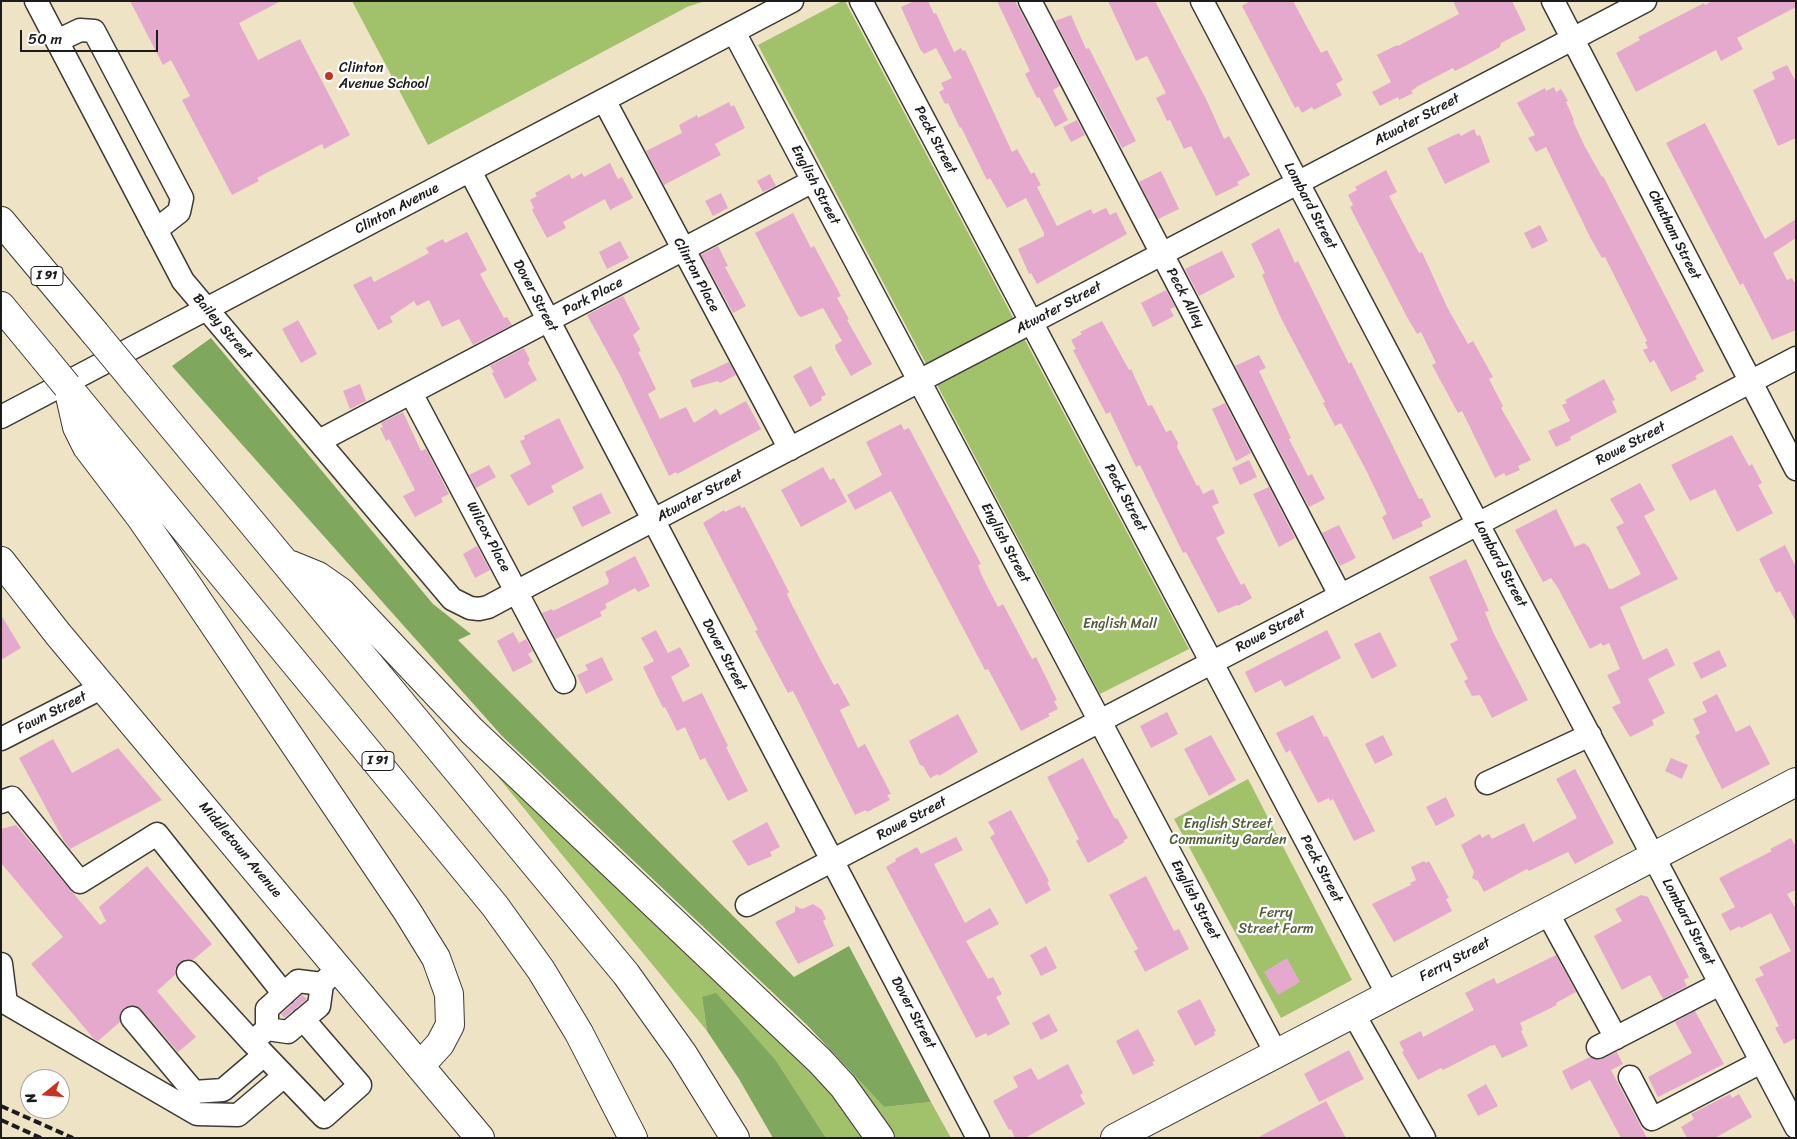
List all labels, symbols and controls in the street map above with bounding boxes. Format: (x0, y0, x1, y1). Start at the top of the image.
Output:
scale bar (22, 20, 160, 52)
text: 50 m (28, 26, 62, 52)
place label: Clinton Avenue School (339, 60, 429, 92)
marker: Clinton Avenue School (323, 70, 335, 82)
street label: Atwater Street (1371, 90, 1463, 150)
street label: Peck Street (910, 103, 960, 177)
street label: English Street (787, 142, 843, 228)
street label: Lombard Street (1280, 160, 1340, 252)
street label: Clinton Avenue (352, 180, 442, 238)
street label: Chatham Street (1644, 187, 1704, 283)
street label: Clinton Place (669, 235, 723, 315)
street label: Dover Street (509, 257, 561, 335)
street label: Peck Alley (1162, 265, 1208, 331)
road number: I 91 (31, 266, 63, 286)
street label: Park Place (560, 274, 626, 320)
street label: Atwater Street (1013, 278, 1105, 338)
street label: Bailey Street (189, 291, 255, 363)
street label: Rowe Street (1593, 419, 1669, 469)
street label: Peck Street (1100, 461, 1150, 535)
street label: Atwater Street (654, 466, 746, 526)
street label: Wilcox Place (462, 499, 514, 575)
street label: English Street (977, 500, 1033, 586)
street label: Lombard Street (1470, 518, 1530, 610)
street label: Rowe Street (1233, 606, 1309, 656)
street label: Dover Street (698, 616, 750, 694)
park label: English Mall (1083, 616, 1157, 632)
street label: Fawn Street (14, 688, 90, 738)
road number: I 91 (362, 751, 394, 770)
street label: Rowe Street (874, 794, 950, 844)
street label: Middletown Avenue (195, 799, 285, 901)
park label: English Street Community Garden (1169, 816, 1287, 849)
street label: Peck Street (1296, 832, 1346, 906)
street label: English Street (1167, 857, 1223, 943)
street label: Lombard Street (1658, 876, 1718, 968)
park label: Ferry Street Farm (1238, 905, 1314, 938)
street label: Ferry Street (1417, 934, 1493, 986)
street label: Dover Street (887, 974, 939, 1052)
north arrow (20, 1069, 70, 1119)
text: N (18, 1090, 45, 1107)

